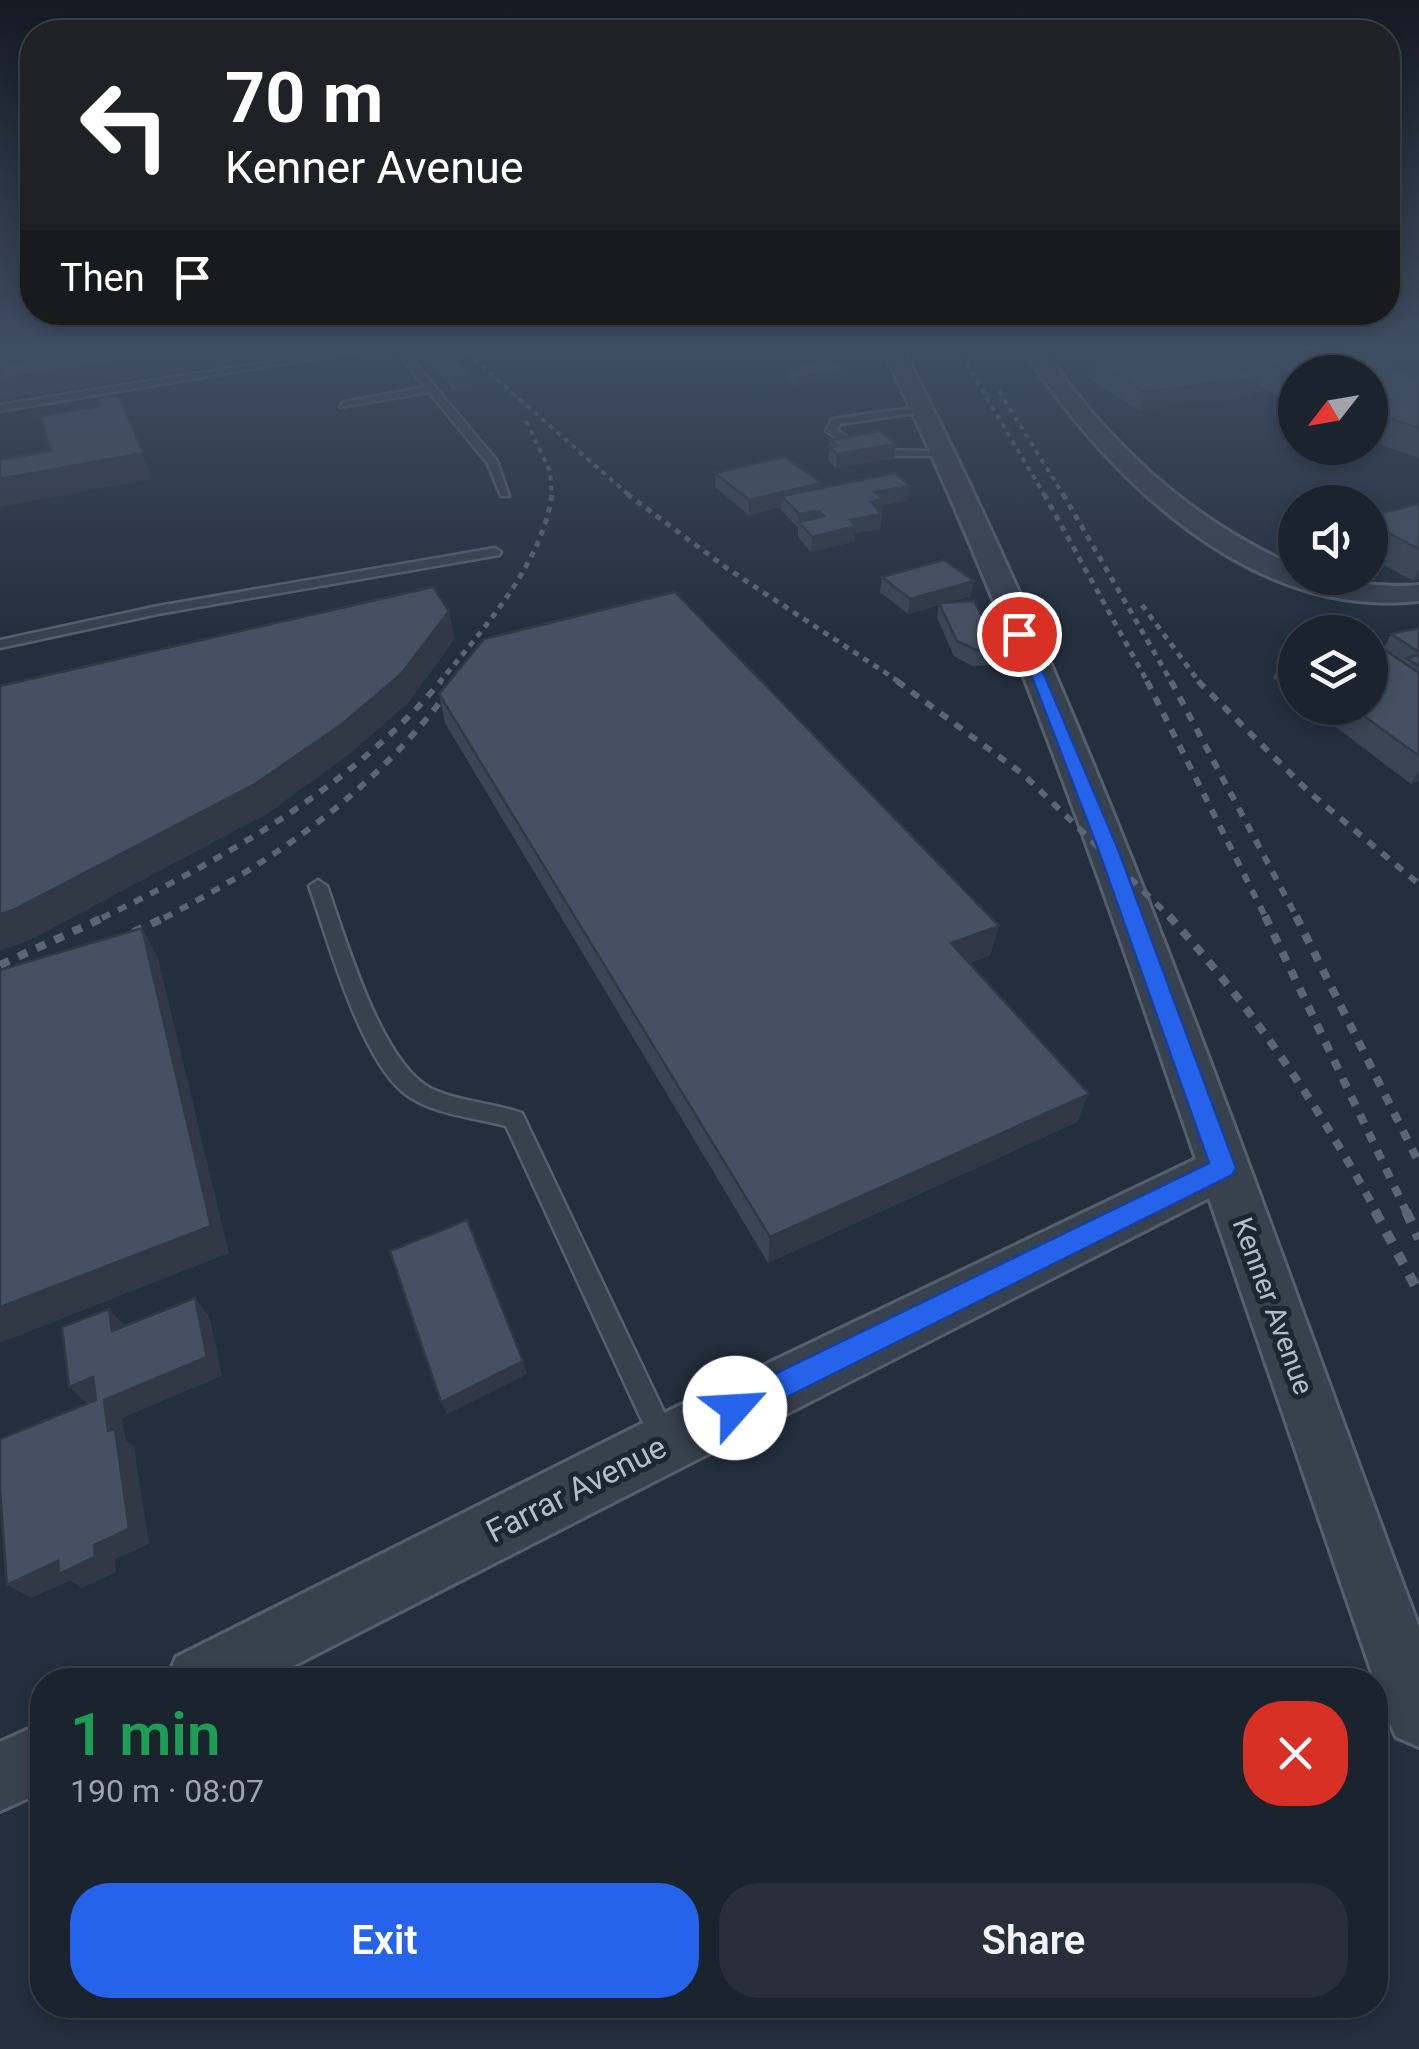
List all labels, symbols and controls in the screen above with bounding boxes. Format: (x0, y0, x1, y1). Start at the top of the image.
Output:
text: 70 m (225, 57, 383, 139)
icon: left (60, 60, 190, 190)
text: Kenner Avenue (225, 141, 524, 194)
icon: arrive (165, 250, 220, 305)
text: Then (60, 256, 145, 300)
north arrow (1278, 355, 1388, 465)
map controls (1278, 355, 1388, 725)
button: sound (1278, 485, 1388, 595)
pin (977, 592, 1062, 677)
icon: arrive (992, 607, 1047, 662)
button: layers (1278, 615, 1388, 725)
street label: Kenner Avenue (1226, 1213, 1320, 1399)
position arrow (683, 1356, 787, 1460)
street label: Farrar Avenue (480, 1427, 672, 1551)
text: 1 min (70, 1699, 220, 1770)
button: close (1243, 1701, 1348, 1806)
text: 190 m · 08:07 (70, 1772, 264, 1810)
button: Exit (70, 1883, 699, 1998)
button: Share (719, 1883, 1348, 1998)

